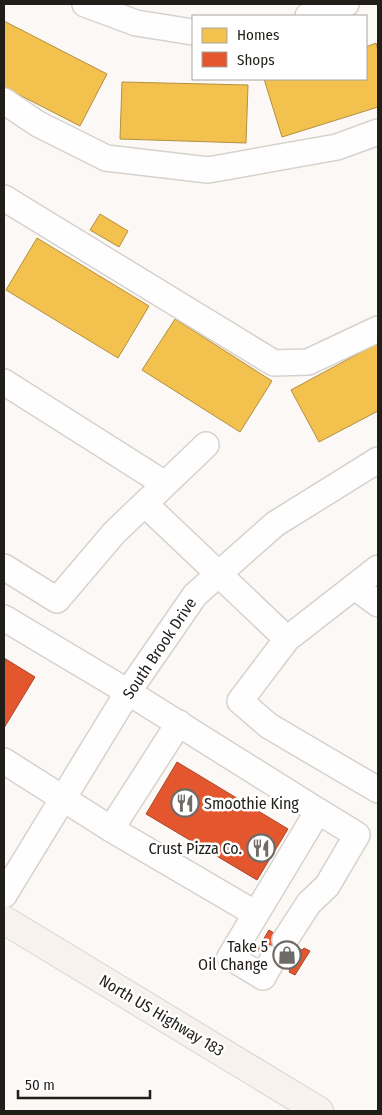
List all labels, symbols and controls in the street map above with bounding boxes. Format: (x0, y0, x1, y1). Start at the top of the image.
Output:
legend (192, 15, 367, 80)
text: Homes (237, 26, 279, 44)
text: Shops (237, 51, 275, 69)
street label: South Brook Drive (119, 594, 200, 702)
restaurant icon: Smoothie King (170, 788, 200, 818)
place label: Smoothie King (204, 794, 299, 813)
restaurant icon: Crust Pizza Co. (246, 833, 276, 863)
place label: Crust Pizza Co. (148, 839, 242, 858)
place label: Take 5 Oil Change (198, 937, 268, 974)
shop icon: Take 5 Oil Change (272, 940, 302, 970)
street label: North US Highway 183 (96, 971, 228, 1060)
scale bar (18, 1068, 150, 1100)
text: 50 m (25, 1076, 55, 1094)

